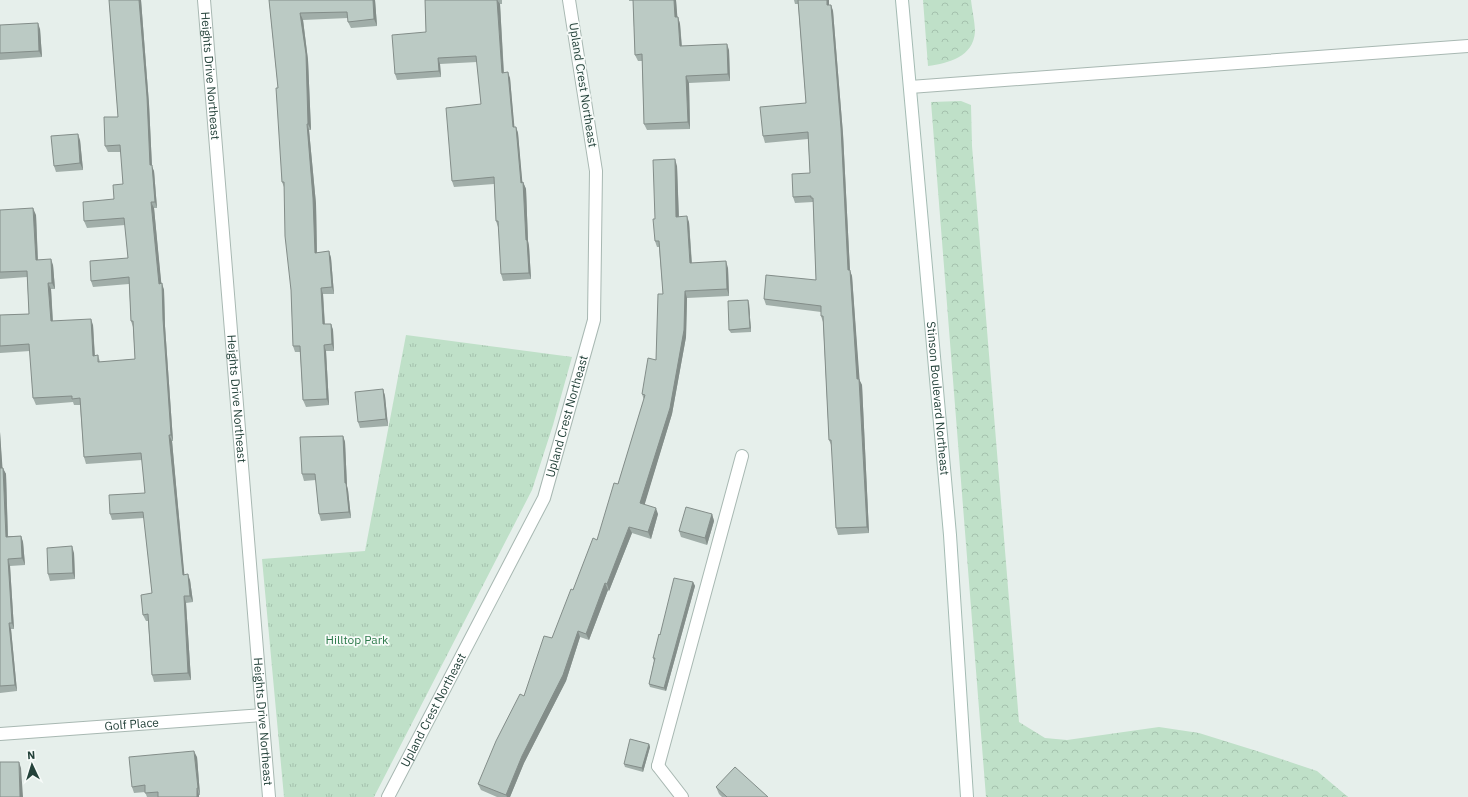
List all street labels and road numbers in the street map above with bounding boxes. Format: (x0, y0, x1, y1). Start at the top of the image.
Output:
street label: Heights Drive Northeast (198, 11, 223, 140)
street label: Upland Crest Northeast (566, 21, 601, 148)
street label: Stinson Boulevard Northeast (924, 321, 953, 476)
street label: Heights Drive Northeast (224, 334, 250, 463)
street label: Upland Crest Northeast (542, 353, 591, 479)
street label: Upland Crest Northeast (397, 650, 469, 769)
street label: Heights Drive Northeast (251, 657, 276, 786)
street label: Golf Place (104, 714, 160, 733)

